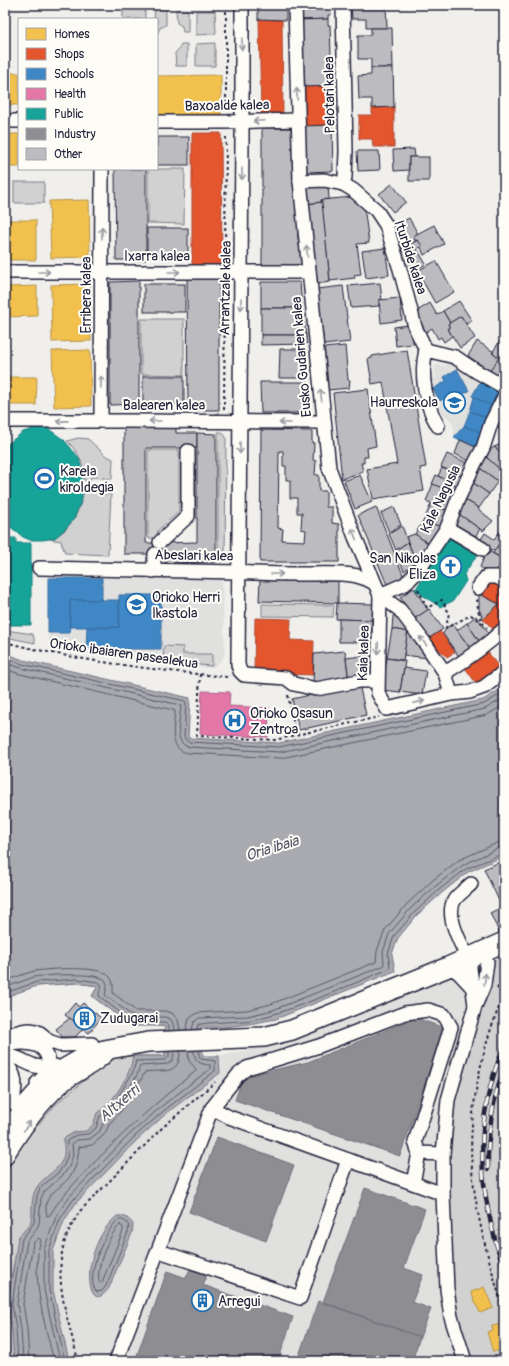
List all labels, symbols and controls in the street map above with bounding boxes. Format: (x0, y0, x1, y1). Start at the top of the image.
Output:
legend (18, 18, 158, 170)
text: Homes (54, 27, 90, 42)
one-way arrow (238, 37, 246, 50)
text: Shops (54, 47, 85, 62)
street label: Pelotari kalea (320, 56, 339, 134)
text: Schools (54, 67, 94, 82)
text: Health (54, 87, 86, 102)
one-way arrow (293, 88, 301, 101)
street label: Baxoalde kalea (184, 96, 270, 115)
text: Public (54, 107, 84, 122)
one-way arrow (253, 118, 266, 125)
text: Industry (54, 127, 96, 142)
text: Other (54, 147, 83, 162)
one-way arrow (238, 167, 246, 180)
street label: Iturbide kalea (391, 218, 431, 296)
one-way arrow (98, 227, 106, 240)
street label: Arrantzale kalea (216, 240, 235, 336)
one-way arrow (304, 245, 311, 258)
street label: Ixarra kalea (124, 248, 190, 265)
street label: Erribera kalea (78, 256, 95, 334)
one-way arrow (37, 268, 50, 276)
one-way arrow (167, 268, 180, 276)
street label: Eusko Gudarien kalea (288, 296, 315, 418)
one-way arrow (237, 297, 245, 310)
one-way arrow (97, 376, 105, 389)
one-way arrow (318, 389, 325, 402)
school or university icon: Haurreskola (441, 389, 467, 415)
place label: Haurreskola (370, 394, 438, 411)
street label: Balearen kalea (123, 397, 205, 414)
one-way arrow (56, 417, 69, 425)
one-way arrow (149, 417, 162, 425)
one-way arrow (279, 419, 292, 427)
one-way arrow (236, 441, 244, 454)
street label: Kale Nagusia (417, 462, 464, 536)
place label: Karela kiroldegia (60, 463, 114, 496)
sports icon: Karela kiroldegia (31, 466, 57, 492)
one-way arrow (349, 528, 357, 540)
street label: Abeslari kalea (155, 546, 233, 565)
place label: San Nikolas Eliza (369, 550, 437, 583)
church icon: San Nikolas Eliza (438, 553, 464, 579)
one-way arrow (270, 570, 283, 578)
place label: Orioko Herri Ikastola (152, 589, 220, 622)
school or university icon: Orioko Herri Ikastola (123, 592, 149, 618)
street label: Kaia kalea (354, 625, 373, 681)
street label: Orioko ibaiaren pasealekua (49, 635, 199, 672)
one-way arrow (418, 635, 427, 646)
one-way arrow (375, 641, 382, 654)
one-way arrow (412, 697, 425, 705)
place label: Orioko Osasun Zentroa (250, 705, 333, 738)
hospital icon: Orioko Osasun Zentroa (221, 708, 247, 734)
water label: Oria ibaia (243, 831, 302, 866)
one-way arrow (481, 973, 489, 986)
building icon: Zudugarai (72, 1005, 98, 1031)
place label: Zudugarai (100, 1010, 159, 1027)
water label: Altxerri (95, 1079, 145, 1126)
one-way arrow (23, 1121, 31, 1132)
building icon: Arregui (189, 1288, 215, 1314)
place label: Arregui (218, 1293, 261, 1310)

